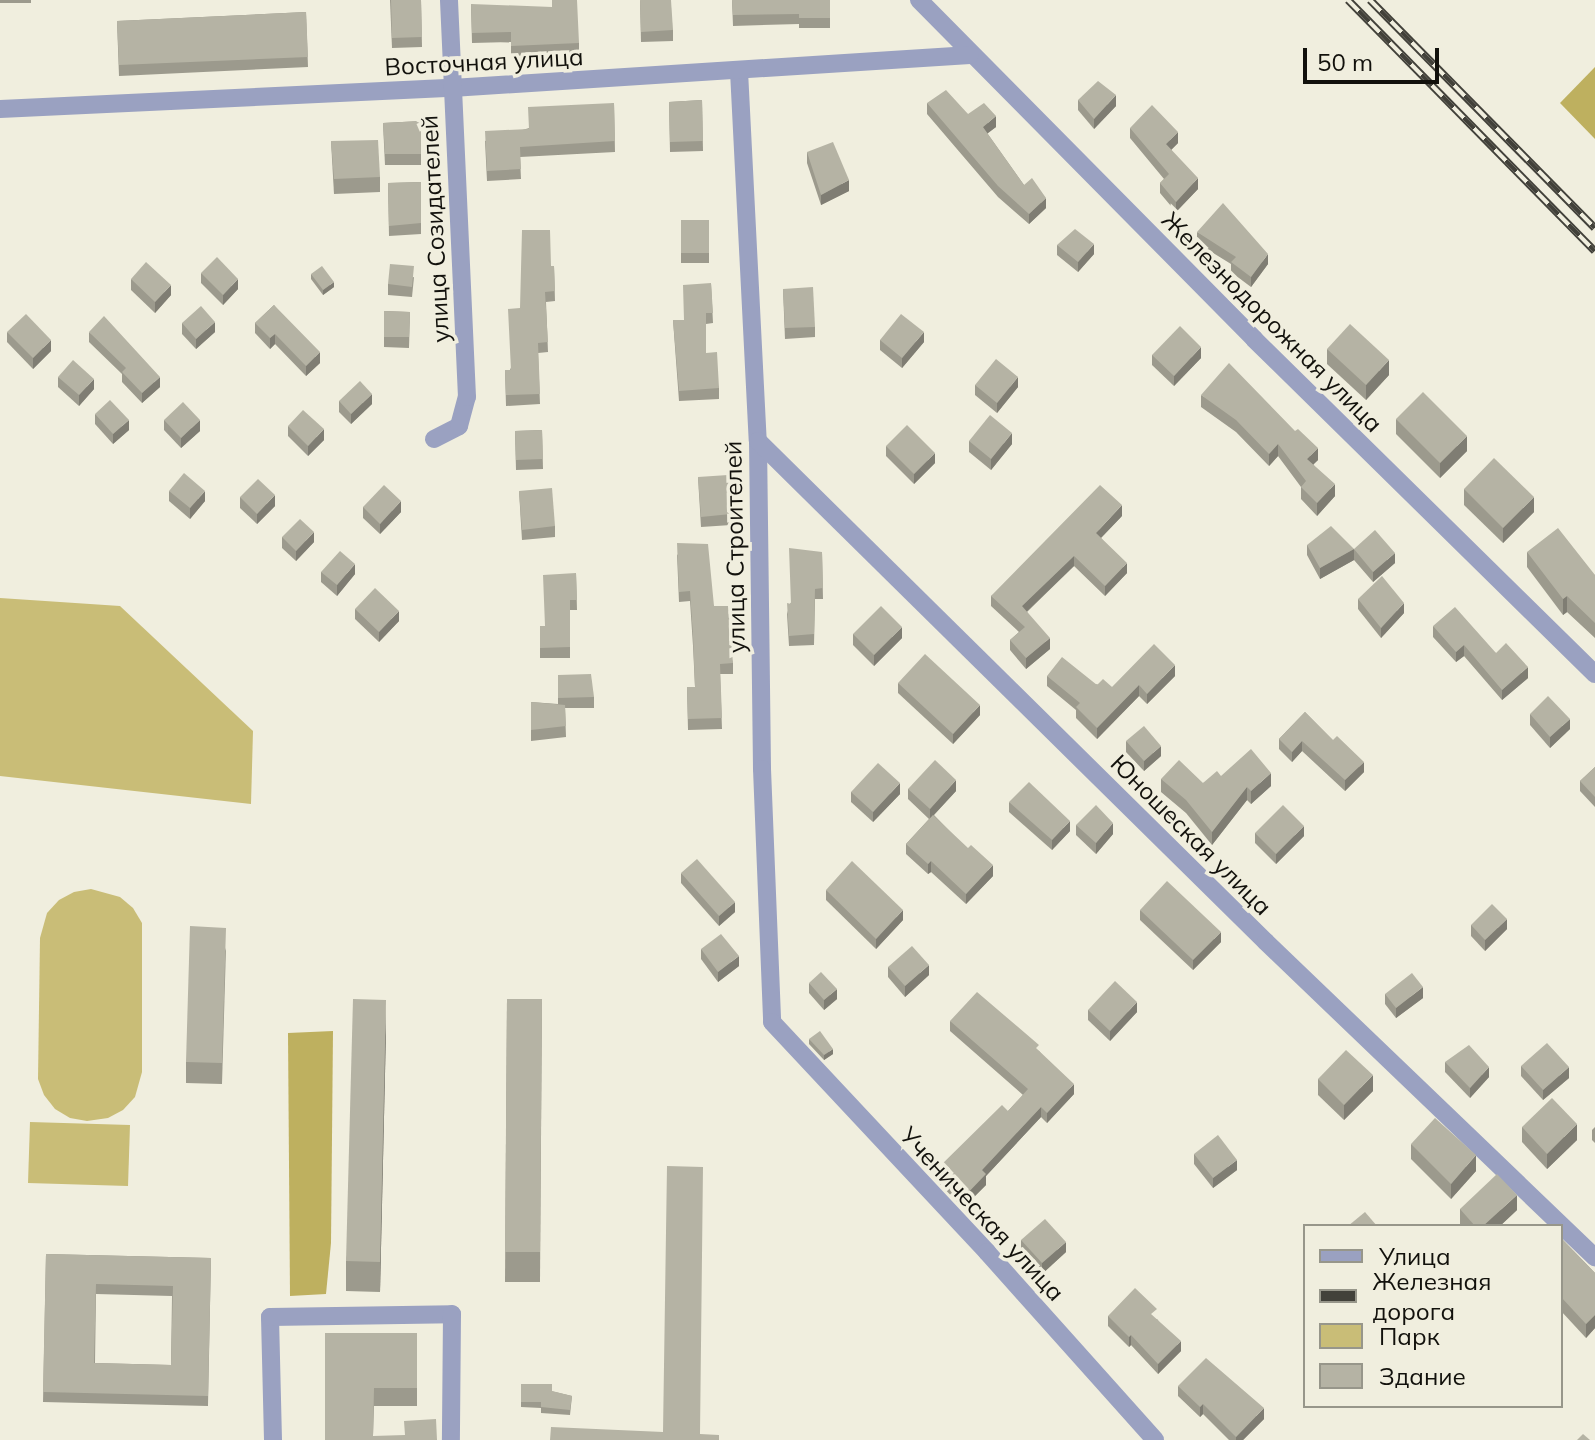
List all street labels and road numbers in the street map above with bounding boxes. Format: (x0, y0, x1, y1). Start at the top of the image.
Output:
street label: Восточная улица (384, 42, 584, 82)
street label: улица Созидателей (415, 114, 455, 344)
street label: Железнодорожная улица (1156, 206, 1388, 438)
street label: улица Строителей (719, 441, 751, 653)
street label: Юношеская улица (1105, 749, 1277, 921)
street label: Ученическая улица (894, 1121, 1070, 1307)

